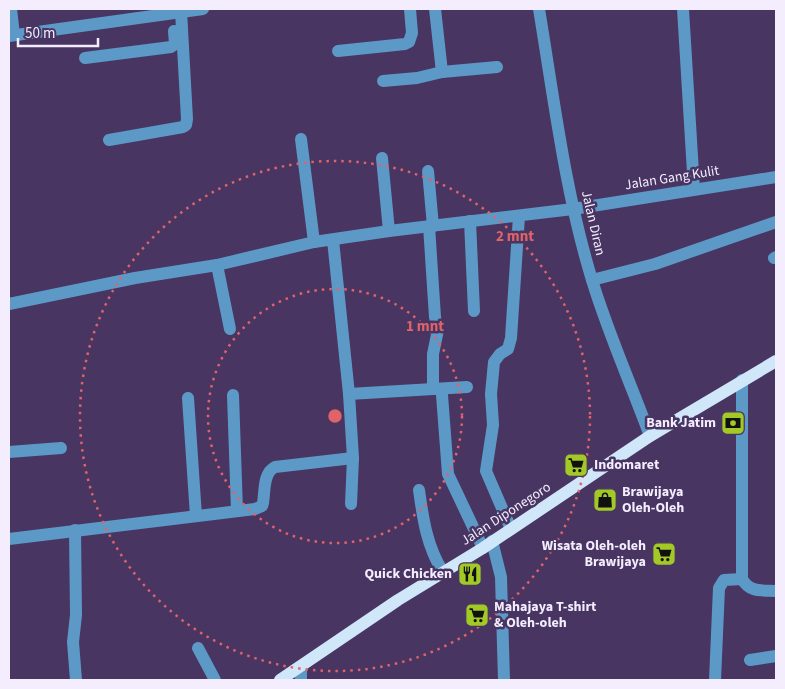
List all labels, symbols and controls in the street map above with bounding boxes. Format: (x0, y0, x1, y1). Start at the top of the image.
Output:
scale bar (18, 15, 98, 47)
text: 50 m (25, 23, 55, 44)
street label: Jalan Gang Kulit (623, 161, 721, 195)
street label: Jalan Diran (576, 189, 610, 257)
text: 2 mnt (496, 226, 534, 247)
text: 1 mnt (406, 316, 444, 337)
centre of rings (326, 407, 344, 425)
bank icon: Bank Jatim (720, 410, 746, 436)
place label: Bank Jatim (646, 413, 716, 433)
supermarket icon: Indomaret (563, 452, 589, 478)
place label: Indomaret (594, 455, 660, 475)
street label: Jalan Diponegoro (457, 477, 555, 551)
place label: Brawijaya Oleh-Oleh (622, 482, 684, 518)
shop icon: Brawijaya Oleh-Oleh (592, 487, 618, 513)
place label: Wisata Oleh-oleh Brawijaya (542, 536, 646, 572)
supermarket icon: Wisata Oleh-oleh Brawijaya (651, 541, 677, 567)
restaurant icon: Quick Chicken (457, 561, 483, 587)
place label: Quick Chicken (364, 564, 452, 584)
place label: Mahajaya T-shirt & Oleh-oleh (494, 597, 597, 633)
supermarket icon: Mahajaya T-shirt & Oleh-oleh (464, 602, 490, 628)

